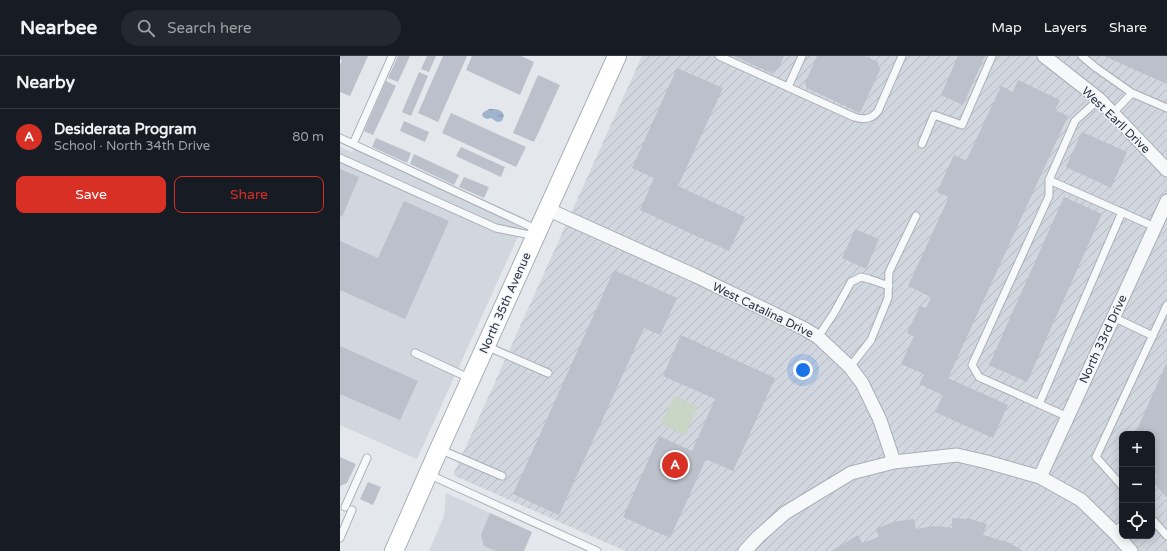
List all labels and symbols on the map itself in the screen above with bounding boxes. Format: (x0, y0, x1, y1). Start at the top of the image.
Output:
street label: West Earll Drive (1079, 84, 1153, 156)
street label: North 35th Avenue (476, 250, 534, 356)
street label: West Catalina Drive (710, 279, 816, 341)
street label: North 33rd Drive (1076, 292, 1130, 386)
your location (793, 360, 813, 380)
pin: A (662, 450, 688, 480)

